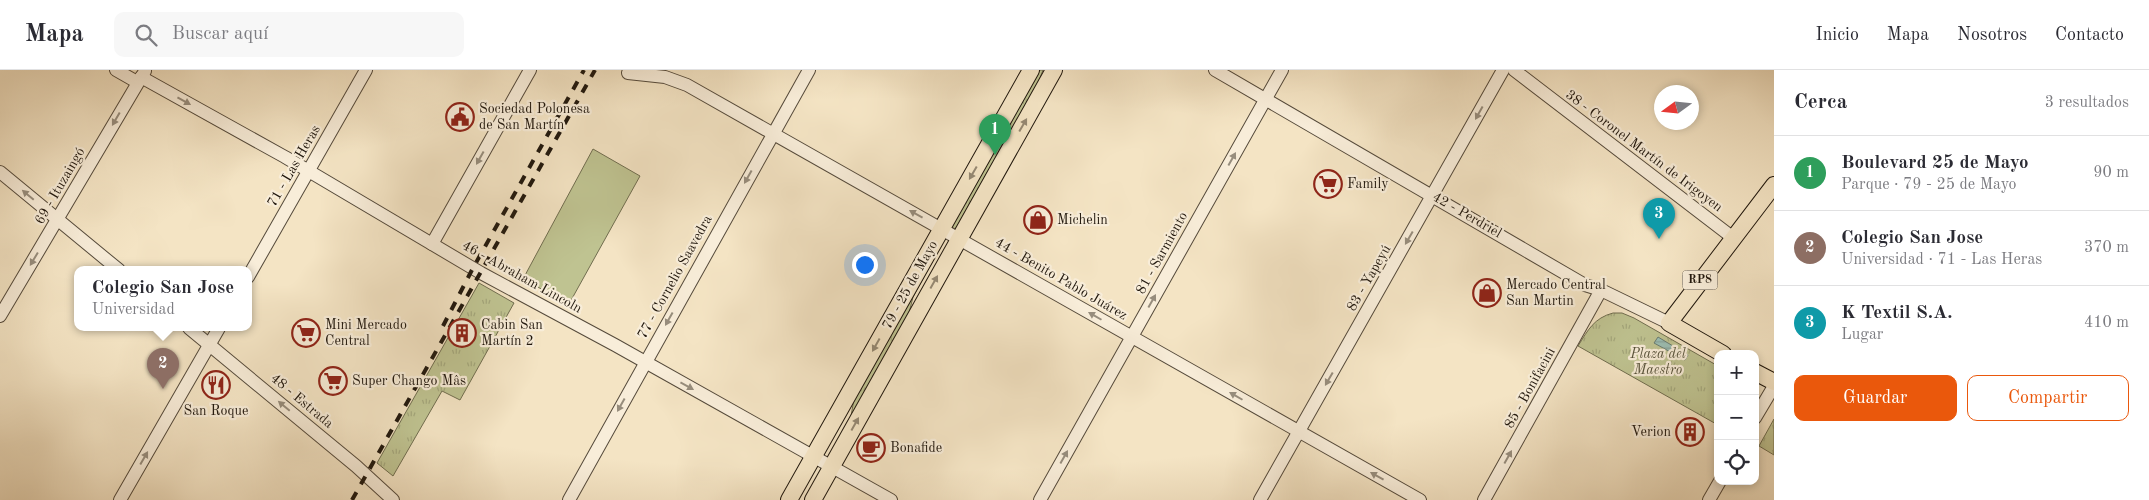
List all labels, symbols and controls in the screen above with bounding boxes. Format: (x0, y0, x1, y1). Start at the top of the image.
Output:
search box (114, 12, 464, 57)
icon: search (132, 21, 160, 49)
text: Mapa (25, 23, 84, 47)
text: Buscar aquí (172, 25, 268, 44)
text: Inicio (1816, 26, 1859, 44)
text: Mapa (1887, 26, 1929, 44)
text: Nosotros (1957, 26, 2027, 44)
text: Contacto (2055, 26, 2124, 44)
north arrow (1654, 85, 1699, 130)
street label: 38 - Coronel Martín de Irigoyen (1562, 86, 1726, 216)
text: Cerca (1794, 92, 1847, 113)
text: 3 resultados (2045, 95, 2129, 111)
one-way arrow (176, 97, 191, 105)
public building icon: Sociedad Polonesa de San Martín (445, 102, 475, 132)
place label: Sociedad Polonesa de San Martín (479, 102, 590, 132)
one-way arrow (1475, 106, 1484, 119)
one-way arrow (112, 112, 120, 127)
pin: 1 (979, 114, 1011, 155)
one-way arrow (1018, 119, 1027, 132)
street label: 71 - Las Heras (265, 123, 323, 209)
street label: 69 - Ituzaingó (32, 145, 88, 227)
one-way arrow (476, 151, 484, 166)
one-way arrow (1227, 152, 1236, 166)
text: Boulevard 25 de Mayo (1841, 154, 2029, 173)
text: 1 (1805, 165, 1815, 181)
text: 90 m (2093, 165, 2129, 181)
one-way arrow (968, 167, 977, 180)
supermarket icon: Family (1313, 169, 1343, 199)
one-way arrow (744, 170, 753, 183)
place label: Family (1347, 177, 1389, 191)
text: Parque · 79 - 25 de Mayo (1841, 177, 2016, 193)
one-way arrow (21, 189, 34, 200)
street label: 42 - Perdriel (1430, 190, 1504, 240)
pin: 3 (1643, 198, 1675, 239)
shop icon: Michelin (1023, 205, 1053, 235)
one-way arrow (909, 210, 923, 218)
street label: 81 - Sarmiento (1134, 210, 1190, 296)
street label: 77 - Cornelio Saavedra (635, 213, 715, 341)
place label: Michelin (1057, 213, 1108, 227)
text: Colegio San Jose (1841, 229, 1983, 248)
one-way arrow (1405, 231, 1414, 244)
street label: 44 - Benito Pablo Juárez (992, 235, 1130, 323)
street label: 46 - Abraham Lincoln (460, 238, 585, 316)
street label: 79 - 25 de Mayo (880, 238, 940, 332)
text: 2 (1805, 240, 1815, 256)
text: 370 m (2084, 240, 2129, 256)
street label: 83 - Yapeyú (1344, 242, 1394, 314)
your location (852, 252, 878, 278)
text: Universidad · 71 - Las Heras (1841, 252, 2042, 268)
one-way arrow (29, 253, 38, 266)
popup (74, 266, 252, 331)
road number: RP8 (1682, 270, 1718, 290)
one-way arrow (930, 275, 938, 289)
shop icon: Mercado Central San Martin (1472, 278, 1502, 308)
place label: Mercado Central San Martin (1506, 278, 1606, 308)
text: Colegio San Jose (92, 279, 234, 298)
one-way arrow (1148, 293, 1156, 308)
text: Universidad (92, 302, 175, 318)
text: K Textil S.A. (1841, 304, 1953, 323)
one-way arrow (1088, 311, 1101, 320)
one-way arrow (665, 312, 674, 325)
text: 3 (1805, 315, 1815, 331)
text: 410 m (2084, 315, 2129, 331)
supermarket icon: Mini Mercado Central (291, 318, 321, 348)
place label: Mini Mercado Central (325, 318, 407, 348)
building icon: Cabin San Martín 2 (447, 318, 477, 348)
place label: Cabin San Martín 2 (481, 318, 543, 348)
text: Lugar (1841, 327, 1883, 343)
one-way arrow (872, 338, 880, 353)
street label: 85 - Bonifacini (1502, 345, 1558, 431)
park label: Plaza del Maestro (1629, 347, 1686, 377)
pin: 2 (147, 348, 179, 389)
map controls (1714, 350, 1759, 485)
button: + (1714, 350, 1759, 395)
supermarket icon: Super Chango Mâs (318, 366, 348, 396)
restaurant icon: San Roque (201, 370, 231, 400)
street label: 48 - Estrada (268, 371, 336, 431)
one-way arrow (1325, 372, 1334, 386)
place label: Super Chango Mâs (352, 374, 466, 388)
button: Guardar (1794, 375, 1957, 421)
button: Compartir (1967, 375, 2129, 421)
one-way arrow (681, 382, 694, 391)
one-way arrow (1228, 392, 1243, 400)
button: − (1714, 395, 1759, 440)
one-way arrow (617, 398, 625, 413)
one-way arrow (278, 401, 290, 412)
place label: San Roque (184, 404, 249, 418)
one-way arrow (851, 417, 859, 431)
building icon: Verion (1675, 417, 1705, 447)
place label: Verion (1631, 425, 1671, 439)
cafe icon: Bonafide (856, 433, 886, 463)
button: locate (1714, 440, 1759, 485)
place label: Bonafide (890, 441, 942, 455)
one-way arrow (140, 450, 148, 465)
one-way arrow (1504, 450, 1512, 465)
one-way arrow (1059, 451, 1068, 464)
one-way arrow (1370, 472, 1385, 480)

